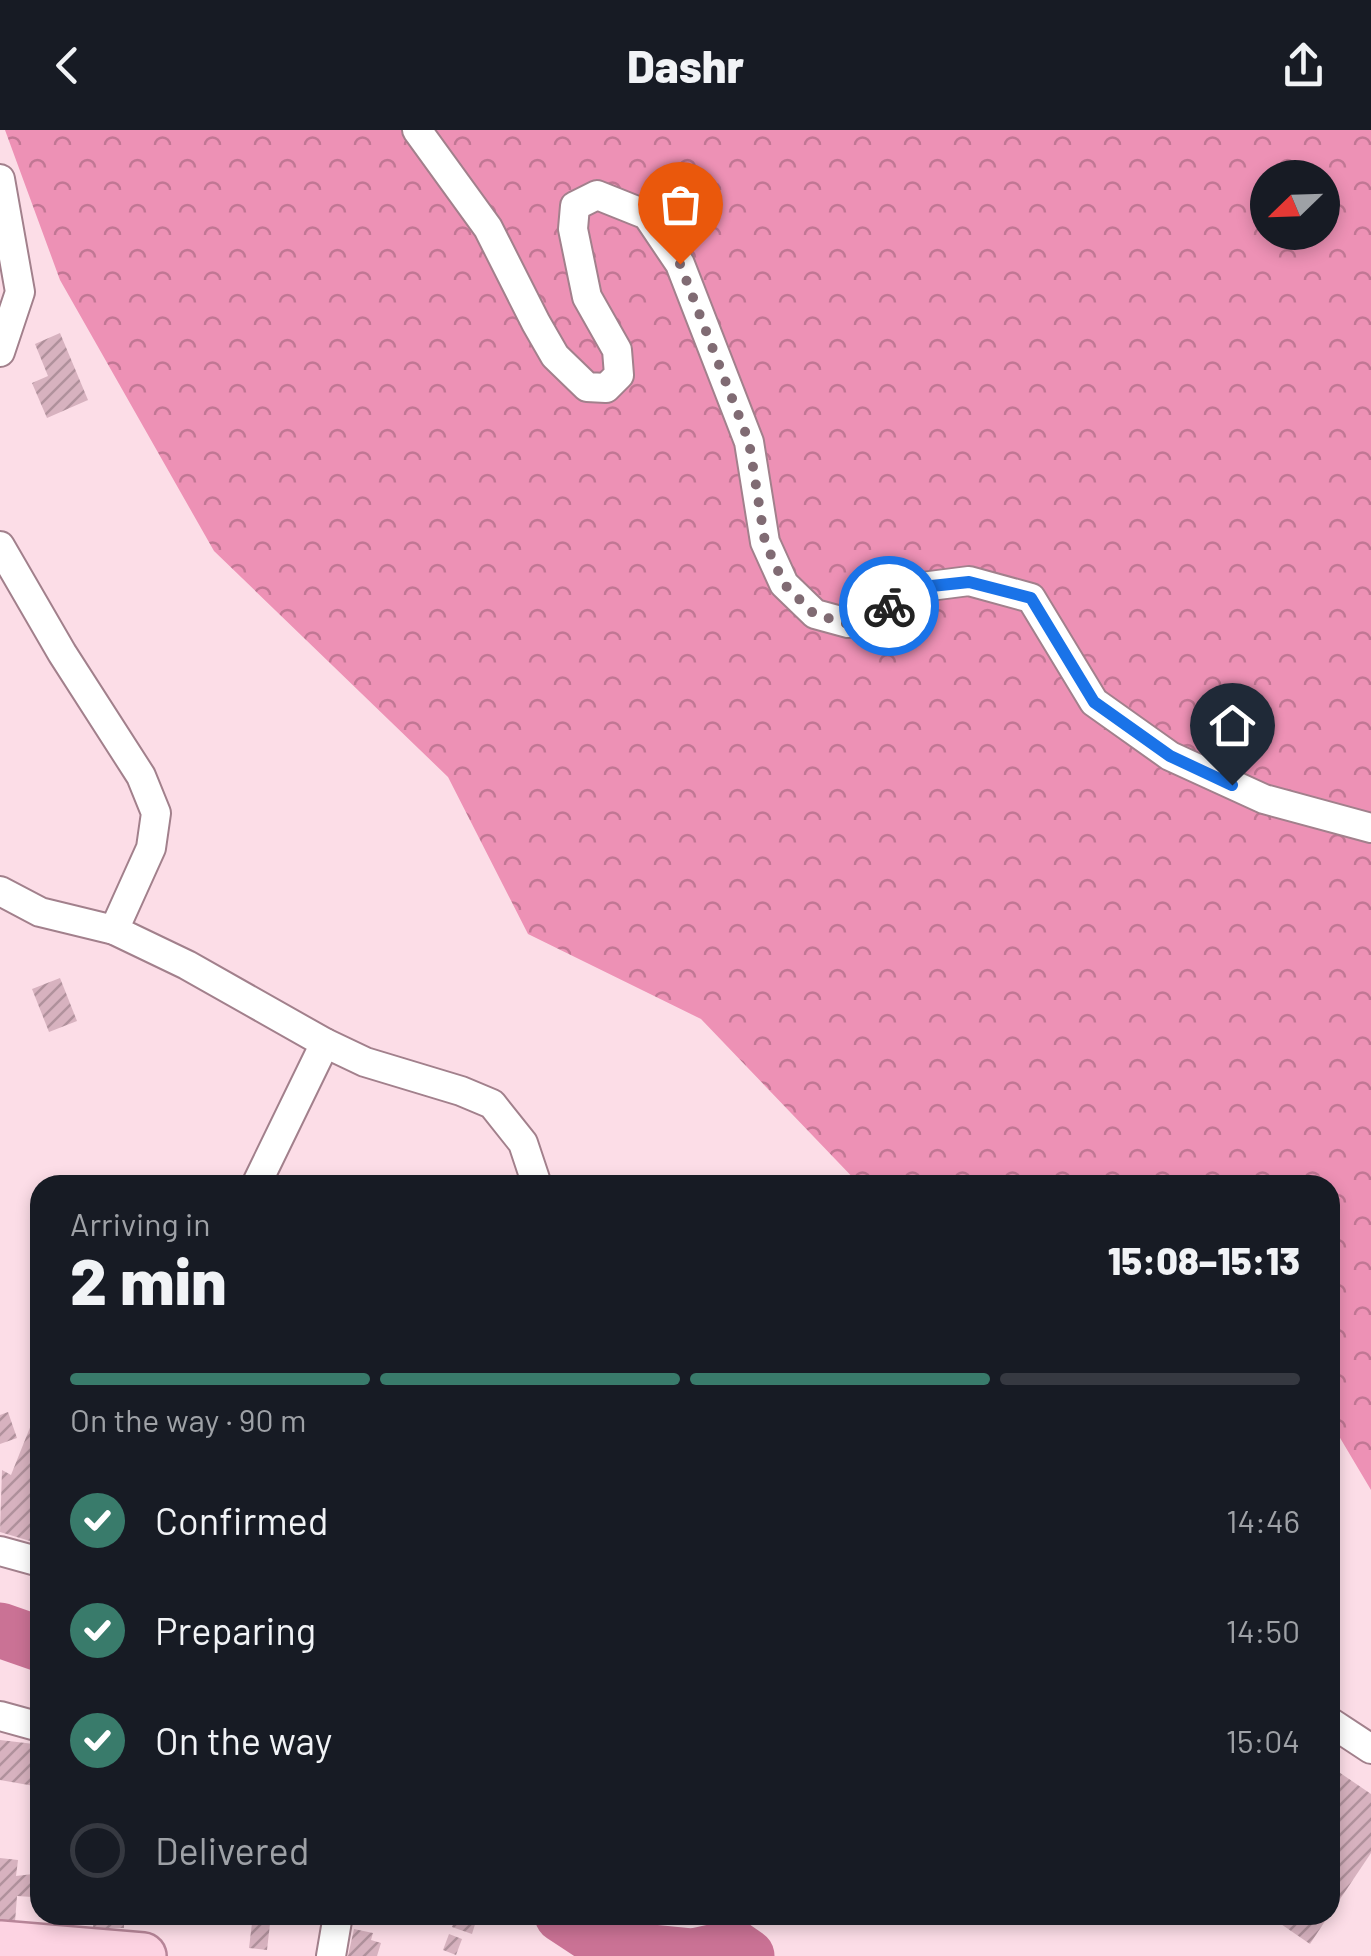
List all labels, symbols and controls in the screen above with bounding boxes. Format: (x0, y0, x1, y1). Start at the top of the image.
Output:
icon: back (40, 38, 95, 93)
text: Dashr (627, 38, 744, 92)
icon: share (1276, 38, 1331, 93)
north arrow (1250, 160, 1340, 250)
map controls (1250, 160, 1340, 250)
pin (638, 162, 723, 265)
icon: bag (653, 177, 708, 232)
courier (839, 556, 939, 656)
icon: bike (862, 579, 917, 634)
pin (1190, 683, 1275, 786)
icon: home (1205, 698, 1260, 753)
text: Arriving in (70, 1204, 210, 1242)
text: 15:08–15:13 (1108, 1237, 1300, 1283)
text: 2 min (70, 1240, 227, 1318)
text: On the way · 90 m (70, 1400, 306, 1438)
icon: check (70, 1493, 125, 1548)
text: Confirmed (155, 1497, 328, 1543)
text: 14:46 (1226, 1501, 1300, 1539)
icon: check (70, 1603, 125, 1658)
text: Preparing (155, 1607, 316, 1653)
text: 14:50 (1226, 1611, 1300, 1649)
icon: check (70, 1713, 125, 1768)
text: On the way (155, 1717, 332, 1763)
text: 15:04 (1226, 1721, 1300, 1759)
text: Delivered (155, 1827, 309, 1873)

